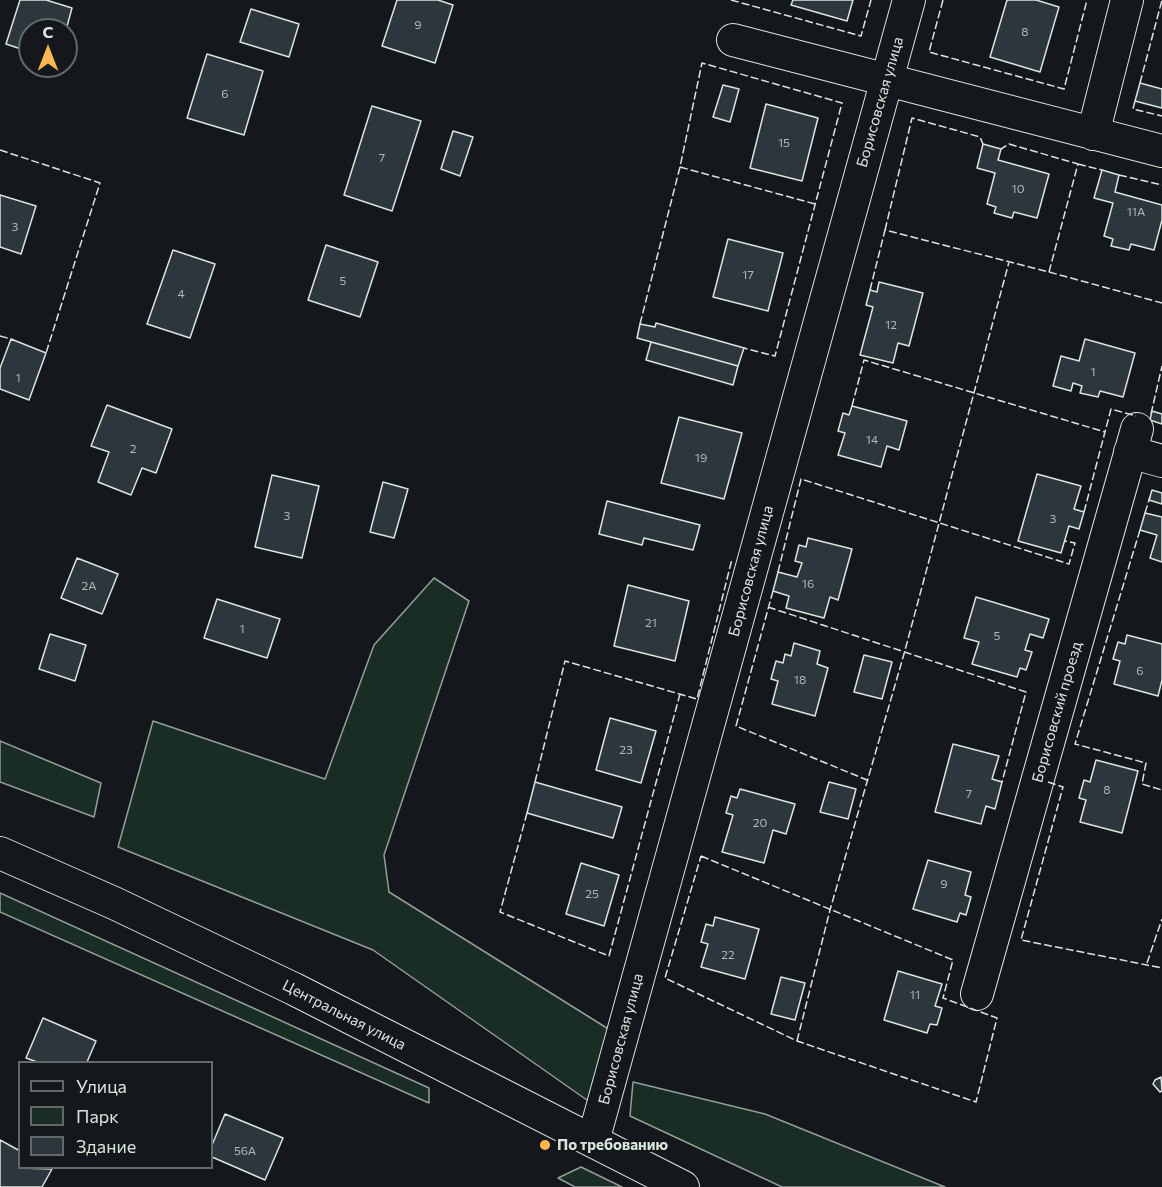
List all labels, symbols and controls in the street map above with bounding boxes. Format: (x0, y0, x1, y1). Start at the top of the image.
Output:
north arrow (18, 18, 78, 78)
house number: 9 (414, 18, 422, 32)
text: С (43, 22, 53, 41)
house number: 8 (1021, 25, 1029, 39)
street label: Борисовская улица (853, 35, 907, 169)
house number: 6 (221, 87, 229, 101)
house number: 15 (778, 136, 790, 150)
house number: 7 (379, 151, 385, 165)
house number: 10 (1012, 182, 1024, 196)
house number: 11А (1127, 205, 1145, 219)
house number: 3 (12, 220, 18, 234)
house number: 17 (742, 268, 754, 282)
house number: 5 (340, 274, 346, 288)
house number: 4 (177, 287, 185, 301)
house number: 12 (885, 318, 897, 332)
house number: 1 (1090, 365, 1096, 379)
house number: 1 (15, 371, 21, 385)
house number: 14 (866, 433, 878, 447)
house number: 2 (130, 442, 136, 456)
house number: 19 (695, 451, 707, 465)
street label: Борисовская улица (725, 503, 777, 639)
house number: 3 (284, 509, 290, 523)
house number: 3 (1050, 512, 1056, 526)
house number: 16 (802, 577, 814, 591)
house number: 2А (82, 579, 96, 593)
house number: 21 (645, 616, 657, 630)
house number: 1 (239, 622, 245, 636)
house number: 5 (994, 629, 1000, 643)
street label: Борисовский проезд (1028, 639, 1086, 785)
house number: 6 (1136, 664, 1144, 678)
house number: 18 (794, 673, 806, 687)
house number: 23 (619, 743, 633, 757)
house number: 8 (1103, 783, 1111, 797)
house number: 7 (966, 787, 972, 801)
house number: 20 (753, 816, 767, 830)
house number: 9 (940, 877, 948, 891)
house number: 25 (585, 887, 599, 901)
house number: 22 (721, 948, 735, 962)
street label: Борисовская улица (595, 971, 647, 1107)
street label: Центральная улица (279, 976, 409, 1054)
house number: 11 (910, 988, 920, 1002)
legend (18, 1061, 213, 1169)
text: Улица (76, 1075, 127, 1097)
text: Парк (76, 1105, 119, 1127)
text: Здание (76, 1135, 136, 1157)
place label: По требованию (557, 1136, 668, 1154)
marker: По требованию (538, 1138, 552, 1152)
house number: 56А (234, 1144, 256, 1158)

